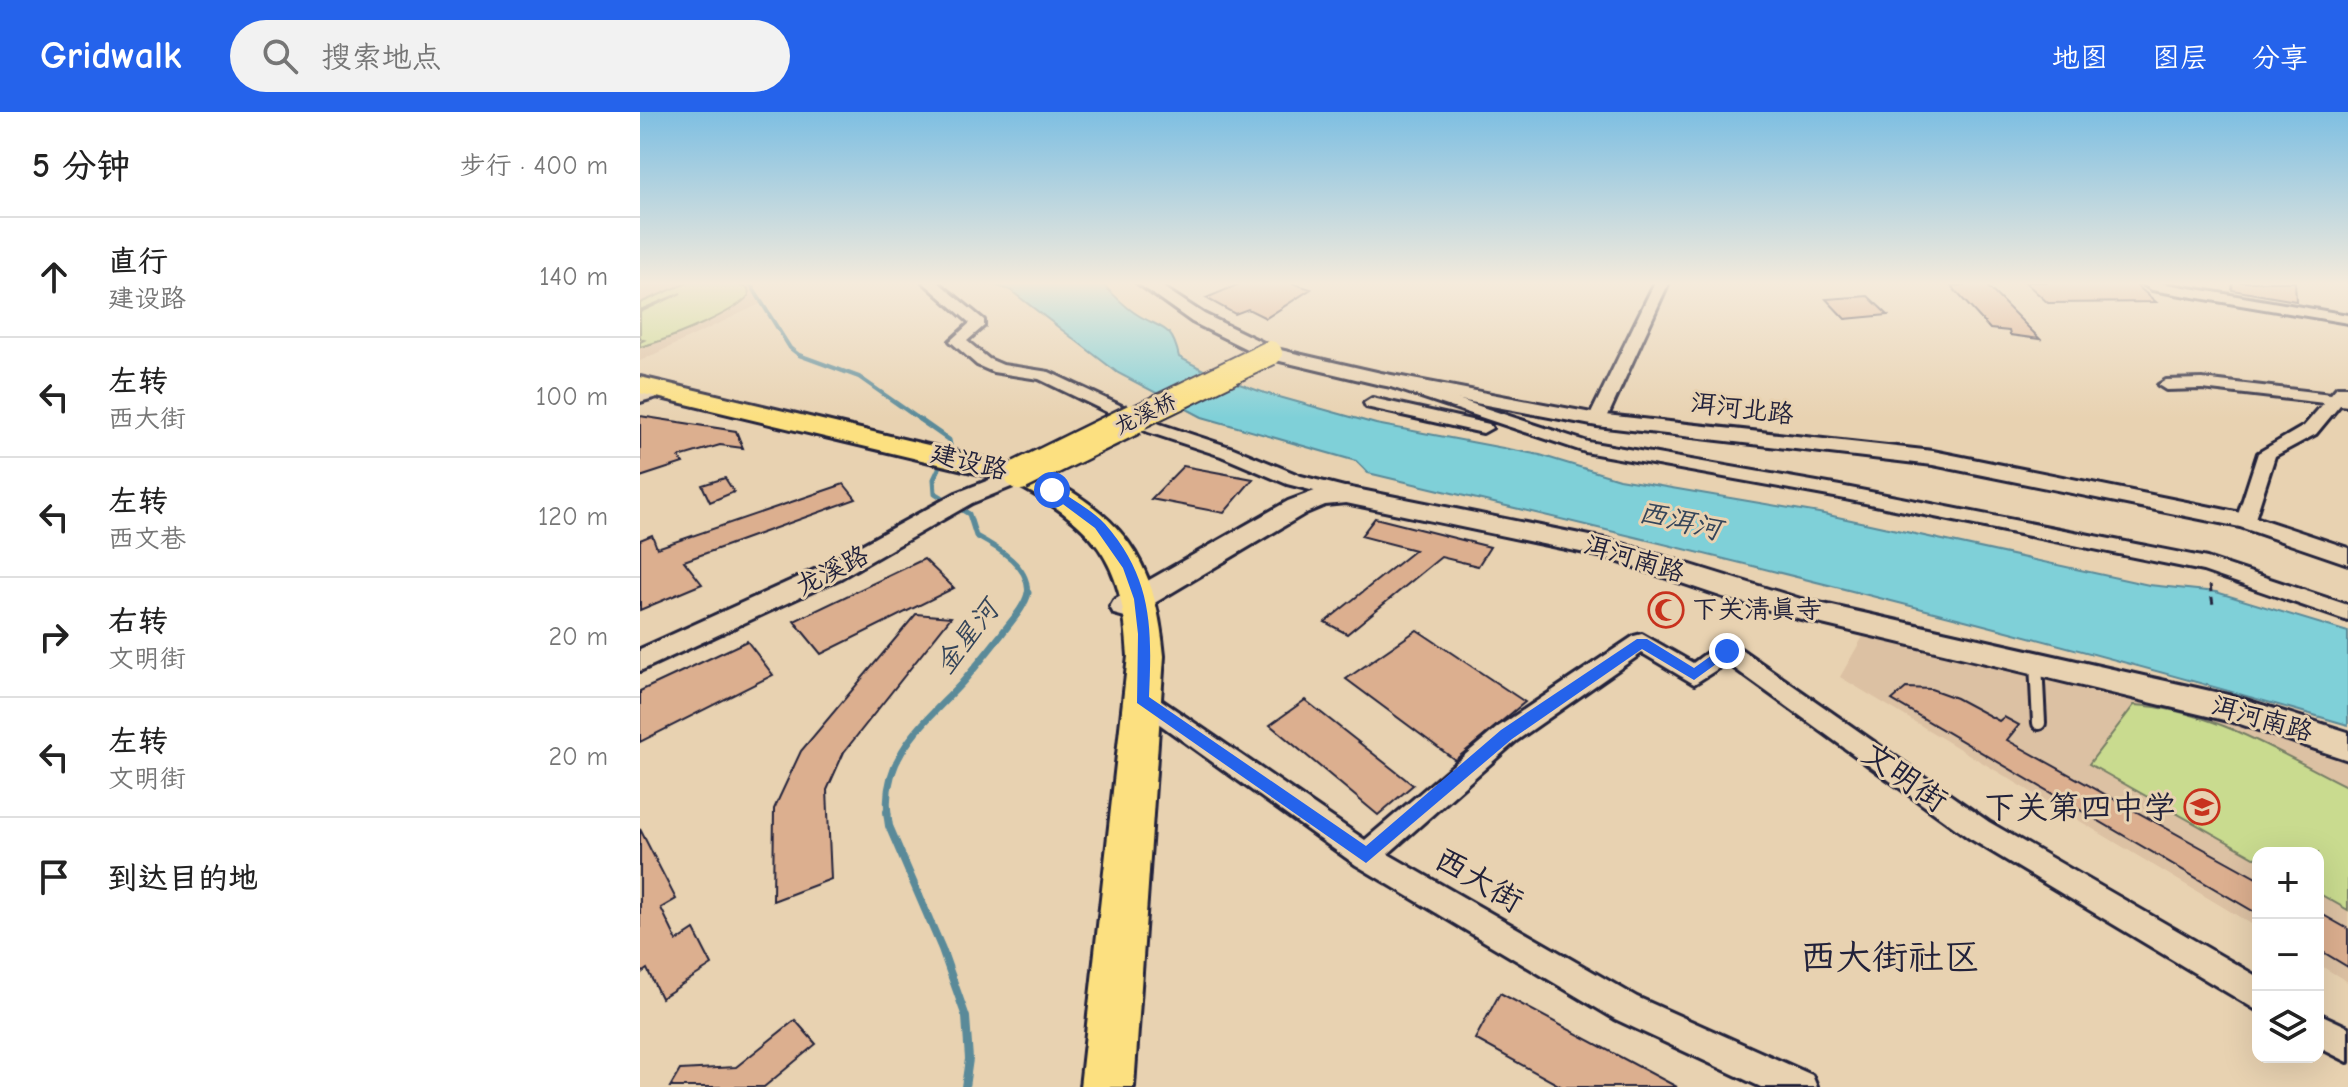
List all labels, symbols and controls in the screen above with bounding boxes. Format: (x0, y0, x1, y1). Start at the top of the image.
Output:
search box (230, 20, 790, 92)
text: Gridwalk (40, 34, 182, 78)
icon: search (258, 34, 302, 78)
text: 搜索地点 (322, 40, 442, 75)
text: 地图 (2052, 42, 2108, 74)
text: 图层 (2152, 42, 2208, 74)
text: 分享 (2252, 42, 2308, 74)
text: 5 分钟 (32, 146, 130, 186)
text: 步行 · 400 m (460, 151, 608, 181)
text: 直行 (108, 244, 168, 279)
icon: ahead (32, 255, 76, 299)
text: 140 m (539, 262, 608, 292)
text: 建设路 (108, 284, 186, 314)
text: 左转 (108, 364, 168, 399)
icon: left (32, 375, 76, 419)
text: 100 m (536, 382, 608, 412)
street label: 龙溪桥 (1110, 388, 1180, 440)
street label: 洱河北路 (1689, 388, 1795, 430)
text: 西大街 (108, 404, 186, 434)
street label: 建设路 (928, 438, 1010, 486)
route start (1034, 472, 1070, 508)
text: 左转 (108, 484, 168, 519)
icon: left (32, 495, 76, 539)
water label: 西洱河 (1635, 496, 1728, 547)
text: 120 m (538, 502, 608, 532)
text: 西文巷 (108, 524, 186, 554)
street label: 洱河南路 (1580, 529, 1688, 589)
street label: 龙溪路 (790, 540, 874, 602)
water label: 金星河 (929, 591, 1008, 680)
mosque icon: 下关清真寺 (1647, 591, 1685, 629)
place label: 下关清真寺 (1692, 595, 1822, 625)
text: 右转 (108, 604, 168, 639)
icon: right (32, 615, 76, 659)
text: 20 m (548, 622, 608, 652)
route end (1709, 633, 1745, 669)
text: 文明街 (108, 644, 186, 674)
street label: 洱河南路 (2208, 690, 2316, 748)
text: 左转 (108, 724, 168, 759)
street label: 文明街 (1855, 734, 1955, 820)
icon: left (32, 735, 76, 779)
text: 20 m (548, 742, 608, 772)
text: 文明街 (108, 764, 186, 794)
school or university icon: 下关第四中学 (2183, 788, 2221, 826)
place label: 下关第四中学 (1984, 789, 2176, 826)
street label: 西大街 (1428, 840, 1530, 920)
map controls (2252, 847, 2324, 1063)
button: + (2252, 847, 2324, 919)
icon: arrive (32, 855, 76, 899)
text: 到达目的地 (108, 861, 258, 896)
button: − (2252, 919, 2324, 991)
district label: 西大街社区 (1800, 937, 1980, 978)
button: layers (2252, 991, 2324, 1063)

